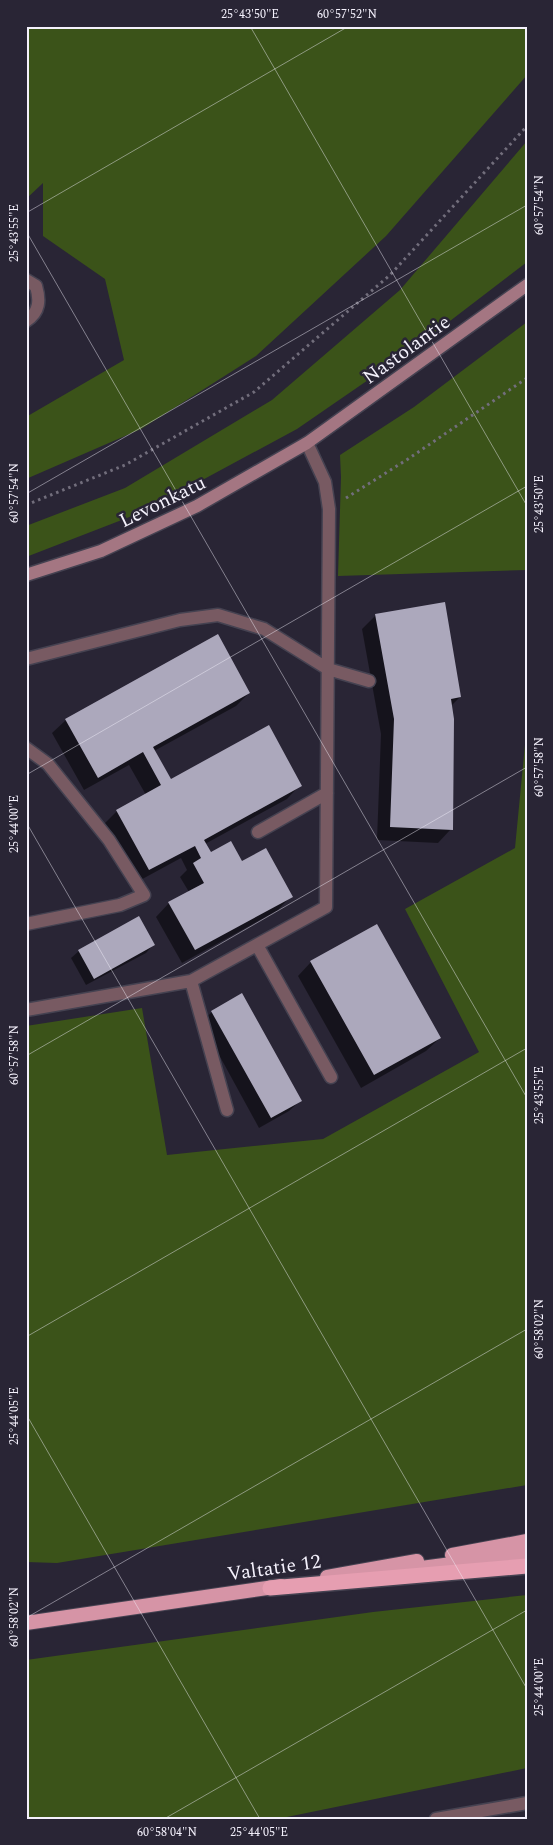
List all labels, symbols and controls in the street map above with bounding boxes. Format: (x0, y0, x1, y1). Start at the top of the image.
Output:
text: 25°43'50"E (221, 5, 279, 24)
text: 60°57'52"N (317, 5, 377, 24)
text: 60°57'54"N (530, 175, 549, 235)
text: 25°43'55"E (5, 204, 24, 262)
street label: Nastolantie (356, 308, 457, 392)
text: 60°57'54"N (5, 463, 24, 523)
street label: Levonkatu (114, 468, 211, 536)
text: 25°43'50"E (530, 475, 549, 533)
text: 60°57'58"N (530, 737, 549, 797)
text: 25°44'00"E (5, 795, 24, 853)
text: 60°57'58"N (5, 1025, 24, 1085)
text: 25°43'55"E (530, 1066, 549, 1124)
text: 60°58'02"N (530, 1299, 549, 1359)
text: 25°44'05"E (5, 1387, 24, 1445)
street label: Valtatie 12 (225, 1547, 323, 1589)
text: 60°58'02"N (5, 1587, 24, 1647)
text: 25°44'00"E (530, 1658, 549, 1716)
text: 60°58'04"N (137, 1823, 197, 1842)
text: 25°44'05"E (230, 1823, 288, 1842)

